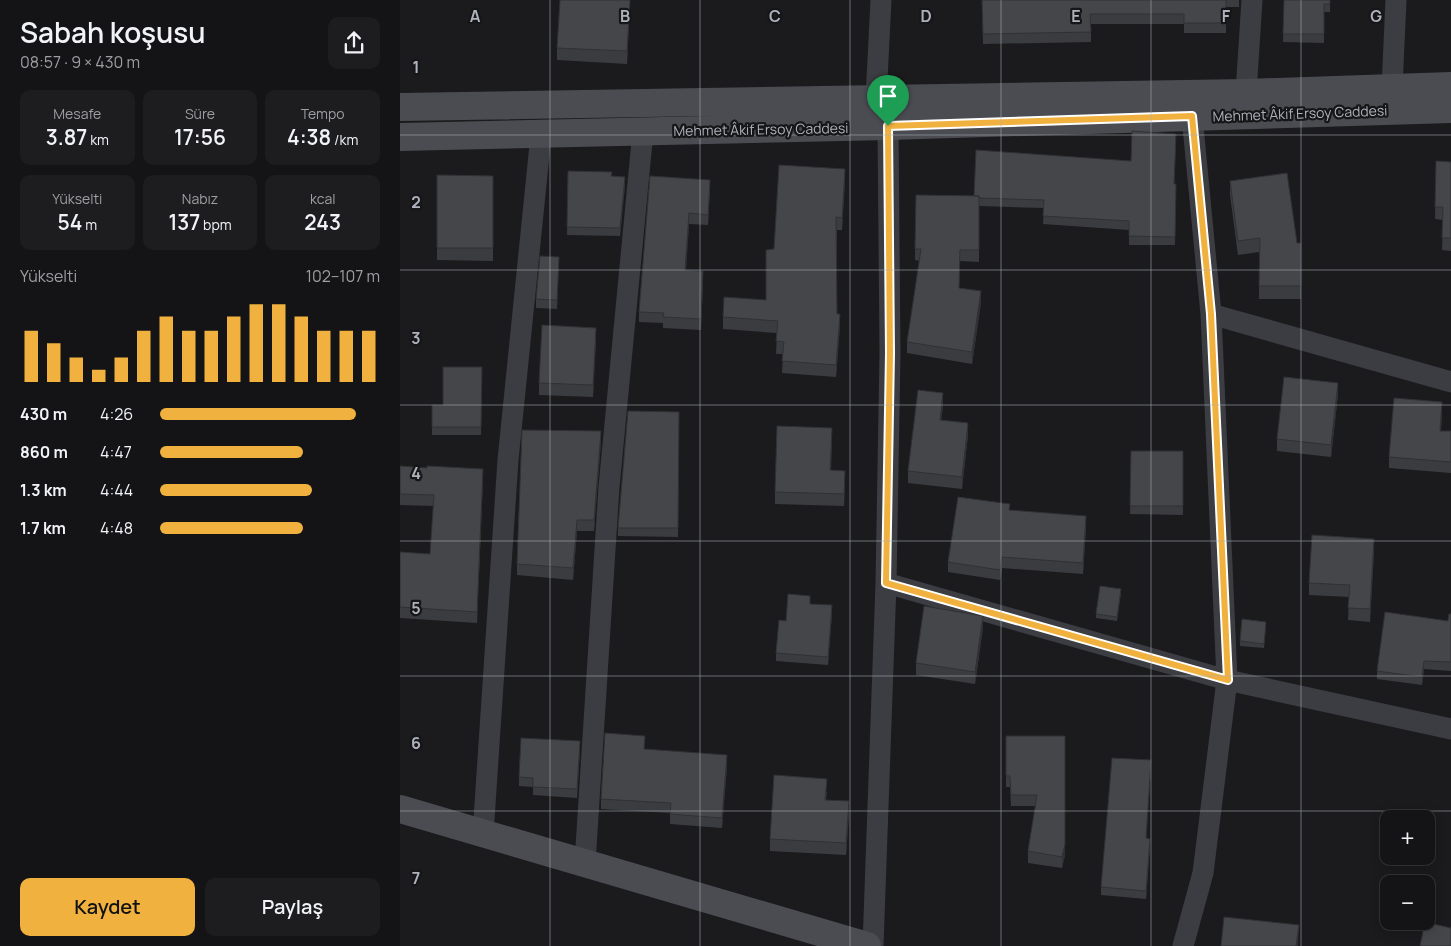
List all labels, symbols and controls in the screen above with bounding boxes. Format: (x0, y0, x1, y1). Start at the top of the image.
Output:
text: A (470, 5, 481, 27)
text: B (620, 5, 630, 27)
text: C (769, 5, 781, 27)
text: D (920, 5, 932, 27)
text: E (1071, 5, 1081, 27)
text: F (1222, 5, 1231, 27)
text: G (1370, 5, 1382, 27)
text: Sabah koşusu (20, 13, 205, 51)
button: share (328, 17, 380, 69)
text: 08:57 · 9 × 430 m (20, 51, 140, 73)
text: 1 (412, 56, 420, 78)
pin (867, 75, 909, 126)
icon: arrive (874, 82, 902, 110)
street label: Mehmet Âkif Ersoy Caddesi (1212, 100, 1388, 126)
text: Mesafe (53, 104, 101, 123)
text: Süre (185, 104, 215, 123)
text: Tempo (301, 104, 344, 123)
street label: Mehmet Âkif Ersoy Caddesi (673, 118, 849, 140)
text: 3.87 (46, 123, 87, 151)
text: 17:56 (174, 123, 226, 151)
text: 4:38 (287, 123, 331, 151)
text: km (87, 130, 109, 149)
text: /km (331, 130, 358, 149)
text: Yükselti (52, 189, 102, 208)
text: Nabız (182, 189, 218, 208)
text: kcal (310, 189, 335, 208)
text: 2 (411, 191, 421, 213)
text: 54 (58, 208, 82, 236)
text: 137 (168, 208, 200, 236)
text: 243 (304, 208, 341, 236)
text: m (82, 215, 97, 234)
text: bpm (200, 215, 232, 234)
text: Yükselti (20, 265, 77, 287)
text: 102–107 m (306, 265, 380, 287)
text: 3 (411, 327, 421, 349)
text: 430 m (20, 403, 67, 425)
text: 4:26 (100, 403, 133, 425)
text: 860 m (20, 441, 68, 463)
text: 4:47 (100, 441, 132, 463)
text: 4 (411, 462, 421, 484)
text: 1.3 km (20, 479, 67, 501)
text: 4:44 (100, 479, 133, 501)
text: 1.7 km (20, 517, 66, 539)
text: 4:48 (100, 517, 133, 539)
text: 5 (411, 597, 421, 619)
text: 6 (411, 732, 421, 754)
map controls (1380, 810, 1435, 930)
button: + (1380, 810, 1435, 865)
text: 7 (412, 867, 420, 889)
button: − (1380, 875, 1435, 930)
button: Kaydet (20, 878, 195, 936)
button: Paylaş (205, 878, 380, 936)

